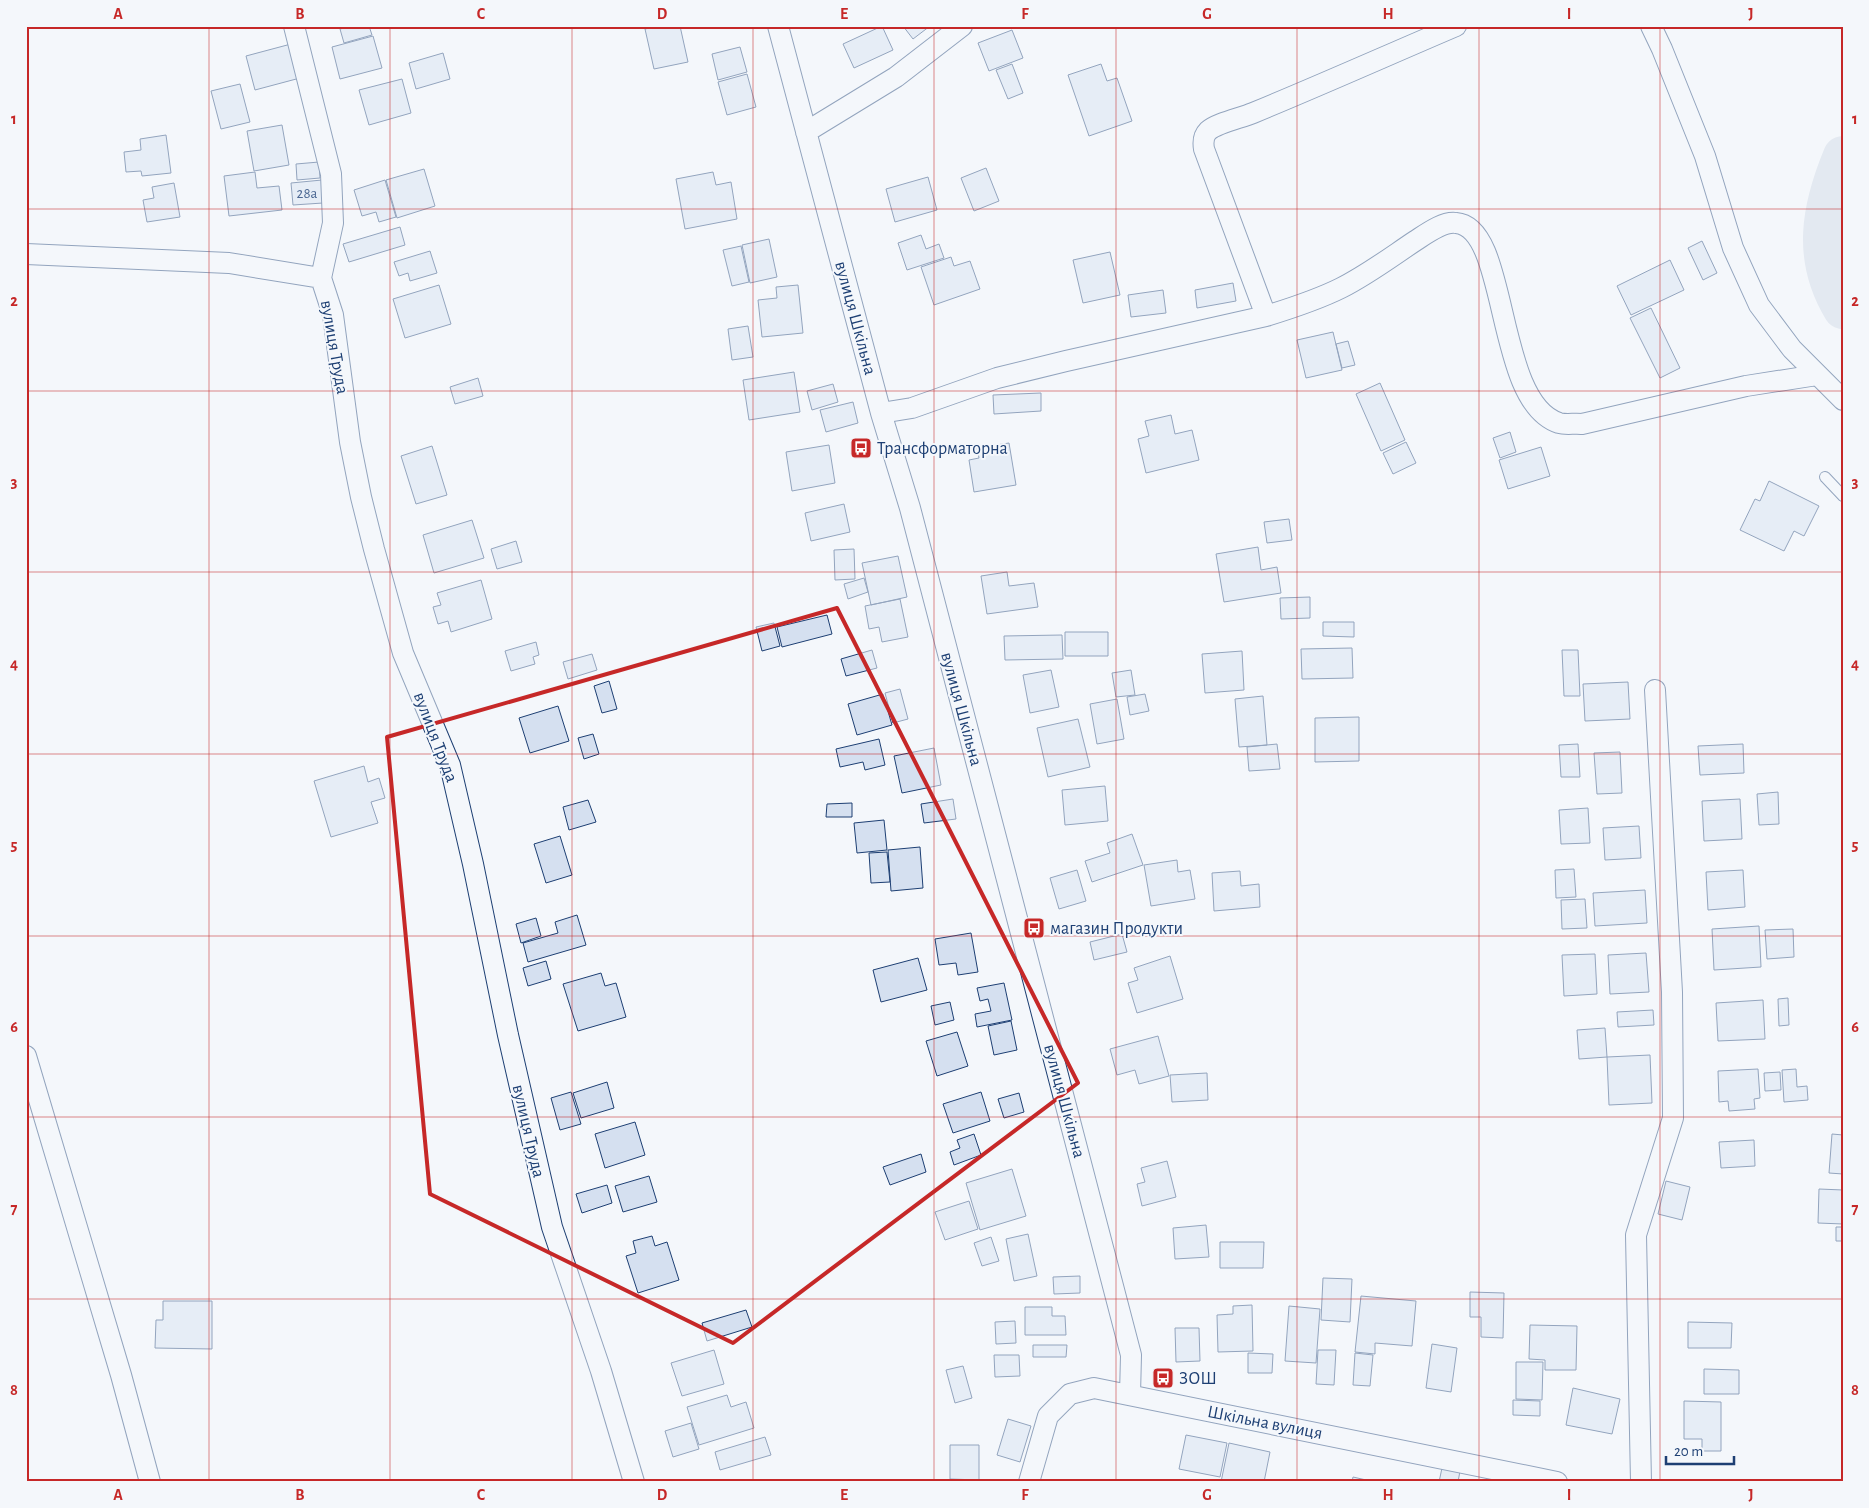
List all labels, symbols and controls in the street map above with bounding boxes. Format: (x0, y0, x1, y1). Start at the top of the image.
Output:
text: A (113, 6, 123, 22)
text: B (295, 6, 305, 22)
text: C (477, 6, 486, 22)
text: D (657, 6, 668, 22)
text: E (840, 6, 848, 22)
text: F (1021, 6, 1029, 22)
text: G (1202, 6, 1212, 22)
text: H (1382, 6, 1394, 22)
text: I (1567, 6, 1571, 22)
text: J (1748, 6, 1754, 22)
text: 1 (11, 111, 17, 127)
text: 1 (1852, 111, 1858, 127)
house number: 28а (297, 186, 318, 201)
street label: вулиця Шкільна (831, 259, 879, 377)
text: 2 (10, 293, 18, 309)
text: 2 (1851, 293, 1859, 309)
street label: вулиця Труда (317, 299, 351, 395)
bus stop icon: Трансформаторна (849, 436, 873, 460)
place label: Трансформаторна (877, 440, 1008, 458)
text: 3 (11, 474, 18, 490)
text: 3 (1852, 474, 1859, 490)
street label: вулиця Шкільна (937, 650, 985, 768)
text: 4 (10, 656, 18, 672)
text: 4 (1851, 656, 1859, 672)
street label: вулиця Труда (410, 690, 460, 785)
text: 5 (11, 837, 18, 853)
text: 5 (1852, 837, 1859, 853)
bus stop icon: магазин Продукти (1022, 916, 1046, 940)
place label: магазин Продукти (1050, 920, 1183, 938)
text: 6 (10, 1019, 18, 1035)
text: 6 (1851, 1019, 1859, 1035)
street label: вулиця Шкільна (1040, 1042, 1088, 1160)
street label: вулиця Труда (509, 1083, 547, 1180)
text: 7 (11, 1201, 18, 1217)
text: 7 (1852, 1201, 1859, 1217)
bus stop icon: ЗОШ (1151, 1366, 1175, 1390)
place label: ЗОШ (1179, 1370, 1217, 1388)
text: 8 (10, 1382, 18, 1398)
text: 8 (1851, 1382, 1859, 1398)
street label: Шкільна вулиця (1206, 1403, 1324, 1443)
scale bar (1666, 1433, 1734, 1465)
text: 20 m (1674, 1444, 1703, 1459)
text: A (113, 1487, 123, 1503)
text: B (295, 1487, 305, 1503)
text: C (477, 1487, 486, 1503)
text: D (657, 1487, 668, 1503)
text: E (840, 1487, 848, 1503)
text: F (1021, 1487, 1029, 1503)
text: G (1202, 1487, 1212, 1503)
text: H (1382, 1487, 1394, 1503)
text: I (1567, 1487, 1571, 1503)
text: J (1748, 1487, 1754, 1503)

